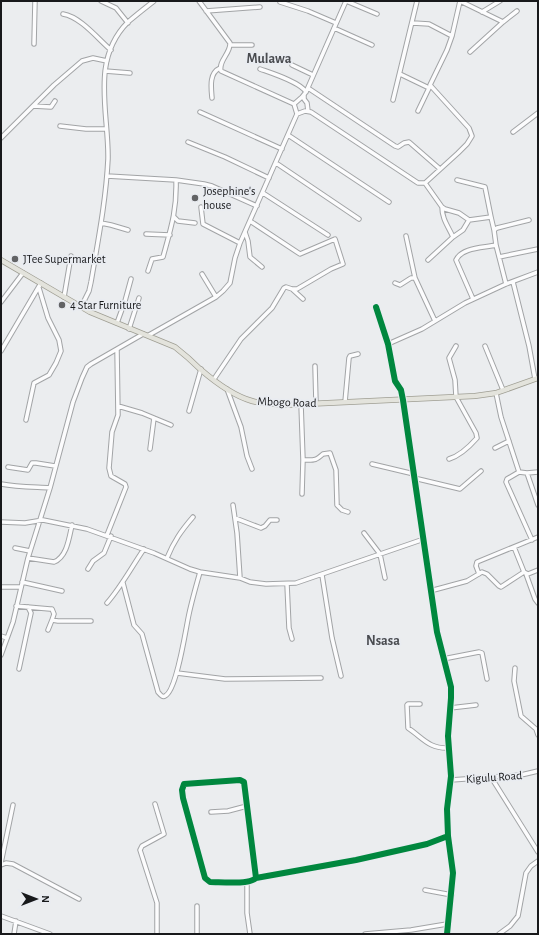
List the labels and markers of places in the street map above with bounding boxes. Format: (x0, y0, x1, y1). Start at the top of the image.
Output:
place label: Josephine's house (203, 185, 255, 211)
marker: Josephine's house (190, 193, 200, 203)
place label: JTee Supermarket (23, 253, 106, 265)
marker: JTee Supermarket (10, 254, 20, 264)
place label: 4 Star Furniture (70, 299, 141, 311)
marker: 4 Star Furniture (57, 300, 67, 310)

